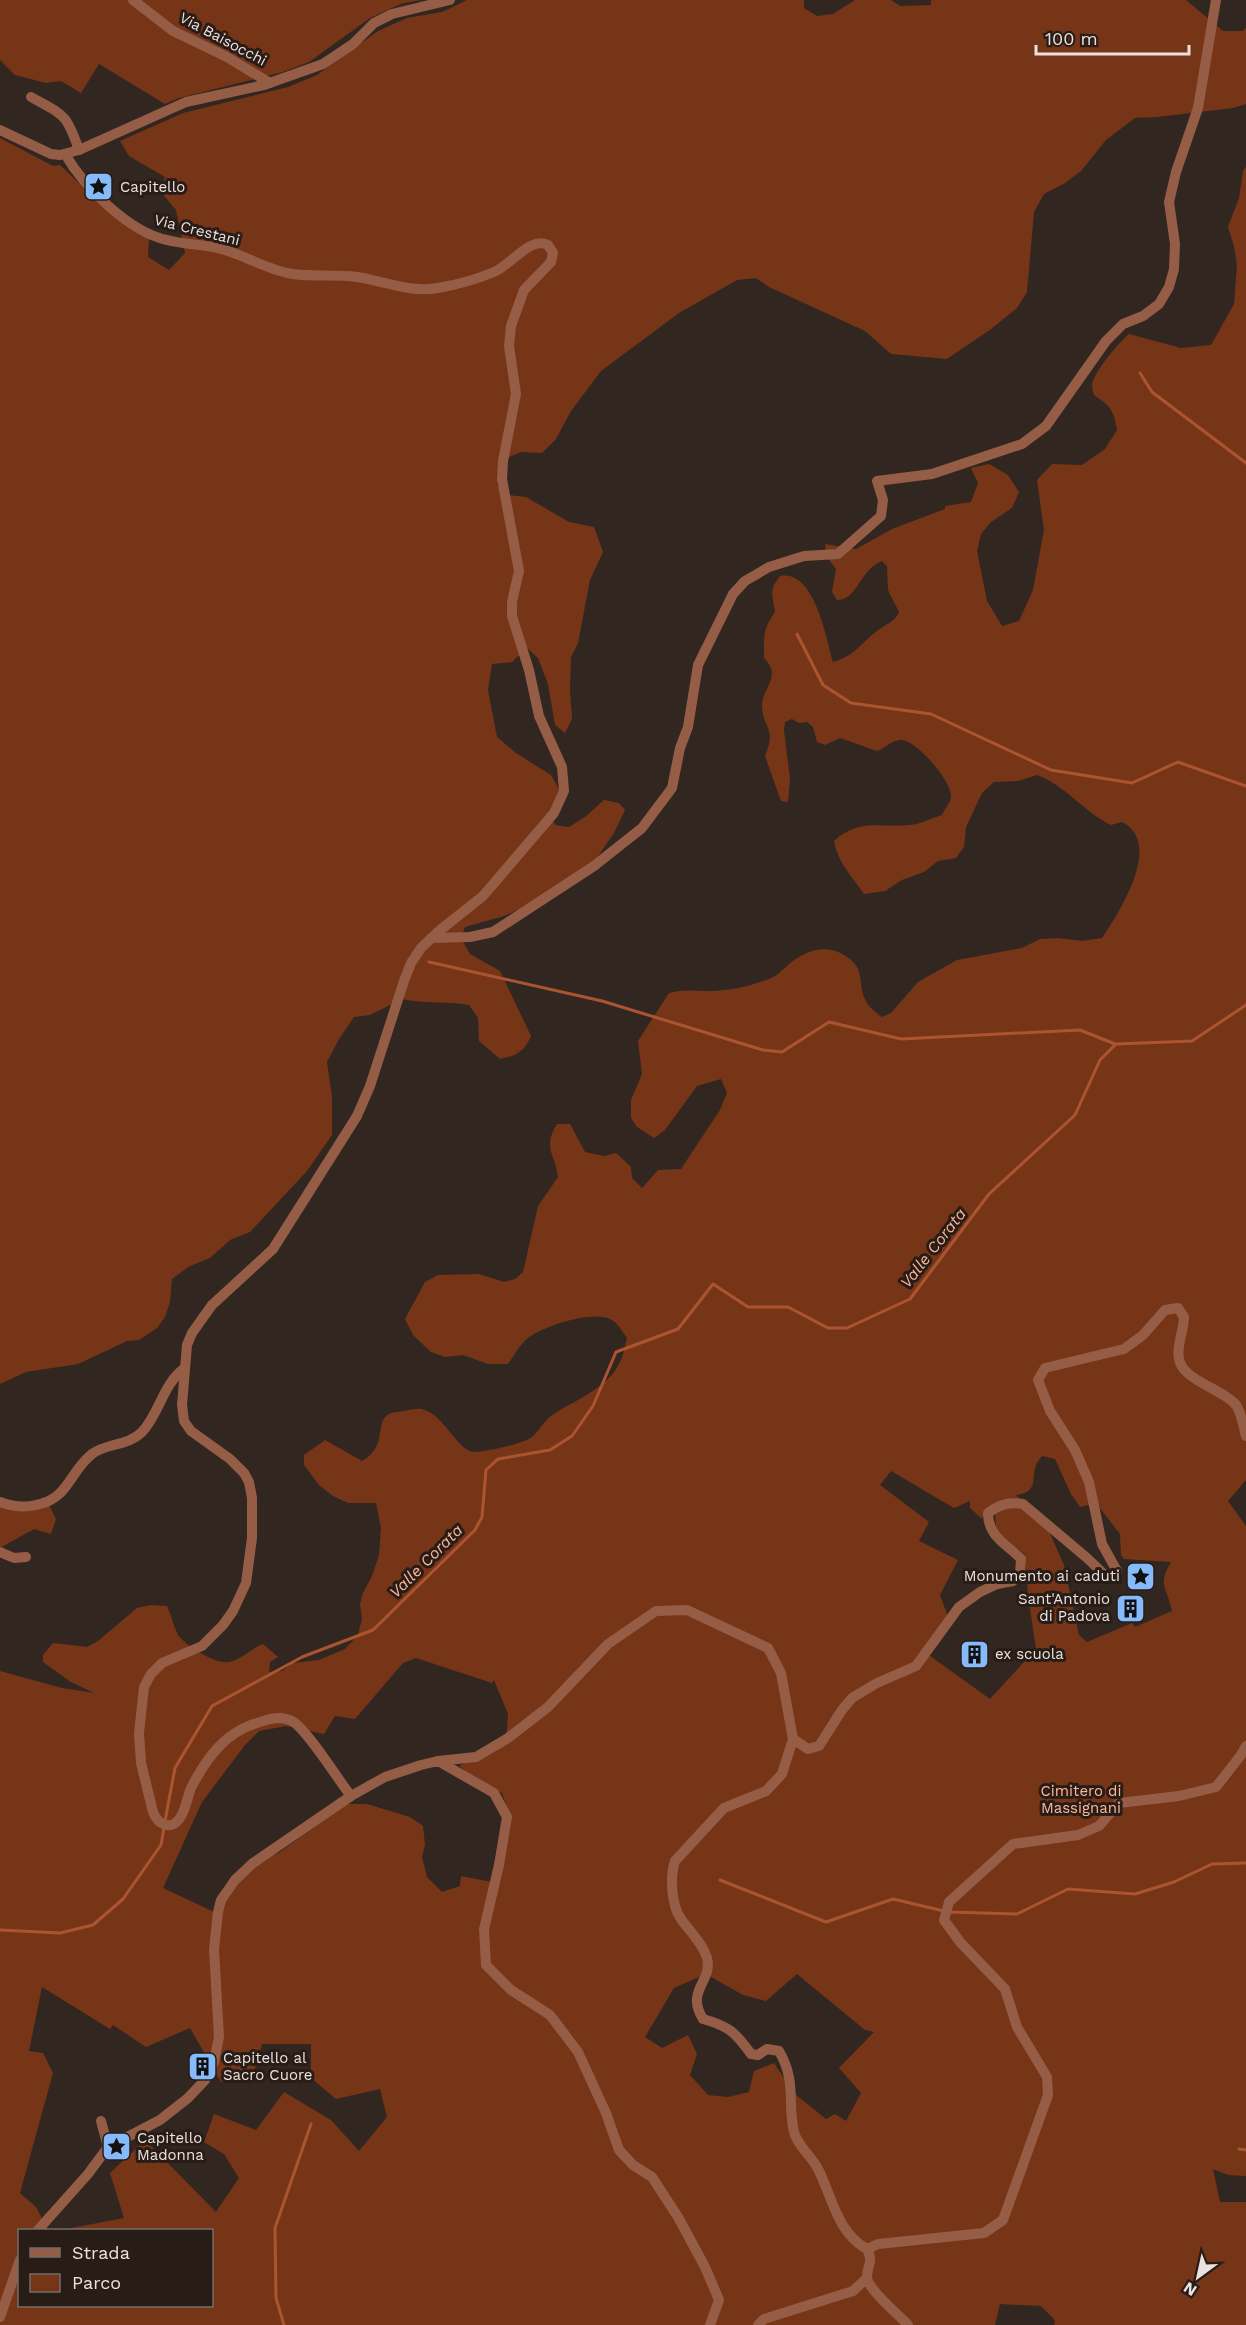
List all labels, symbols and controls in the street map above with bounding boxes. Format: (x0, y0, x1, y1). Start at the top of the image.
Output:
street label: Via Baisocchi (176, 8, 270, 70)
scale bar (1036, 18, 1189, 56)
text: 100 m (1045, 28, 1098, 49)
place icon: Capitello (83, 171, 115, 203)
place label: Capitello (120, 178, 185, 196)
street label: Via Crestani (152, 211, 242, 249)
water label: Valle Corata (896, 1204, 970, 1292)
water label: Valle Corata (385, 1520, 467, 1602)
place icon: Monumento ai caduti (1125, 1560, 1157, 1592)
place label: Monumento ai caduti (964, 1567, 1120, 1585)
place label: Sant'Antonio di Padova (1018, 1590, 1111, 1625)
building icon: Sant'Antonio di Padova (1115, 1592, 1147, 1624)
building icon: ex scuola (958, 1638, 990, 1670)
place label: ex scuola (995, 1645, 1064, 1663)
park label: Cimitero di Massignani (1041, 1782, 1121, 1817)
place label: Capitello al Sacro Cuore (223, 2049, 312, 2084)
building icon: Capitello al Sacro Cuore (186, 2051, 218, 2083)
place label: Capitello Madonna (137, 2129, 204, 2164)
place icon: Capitello Madonna (100, 2131, 132, 2163)
legend (18, 2229, 213, 2307)
text: Strada (72, 2242, 130, 2263)
north arrow (1168, 2247, 1228, 2307)
text: Parco (72, 2272, 121, 2293)
text: N (1180, 2278, 1200, 2300)

